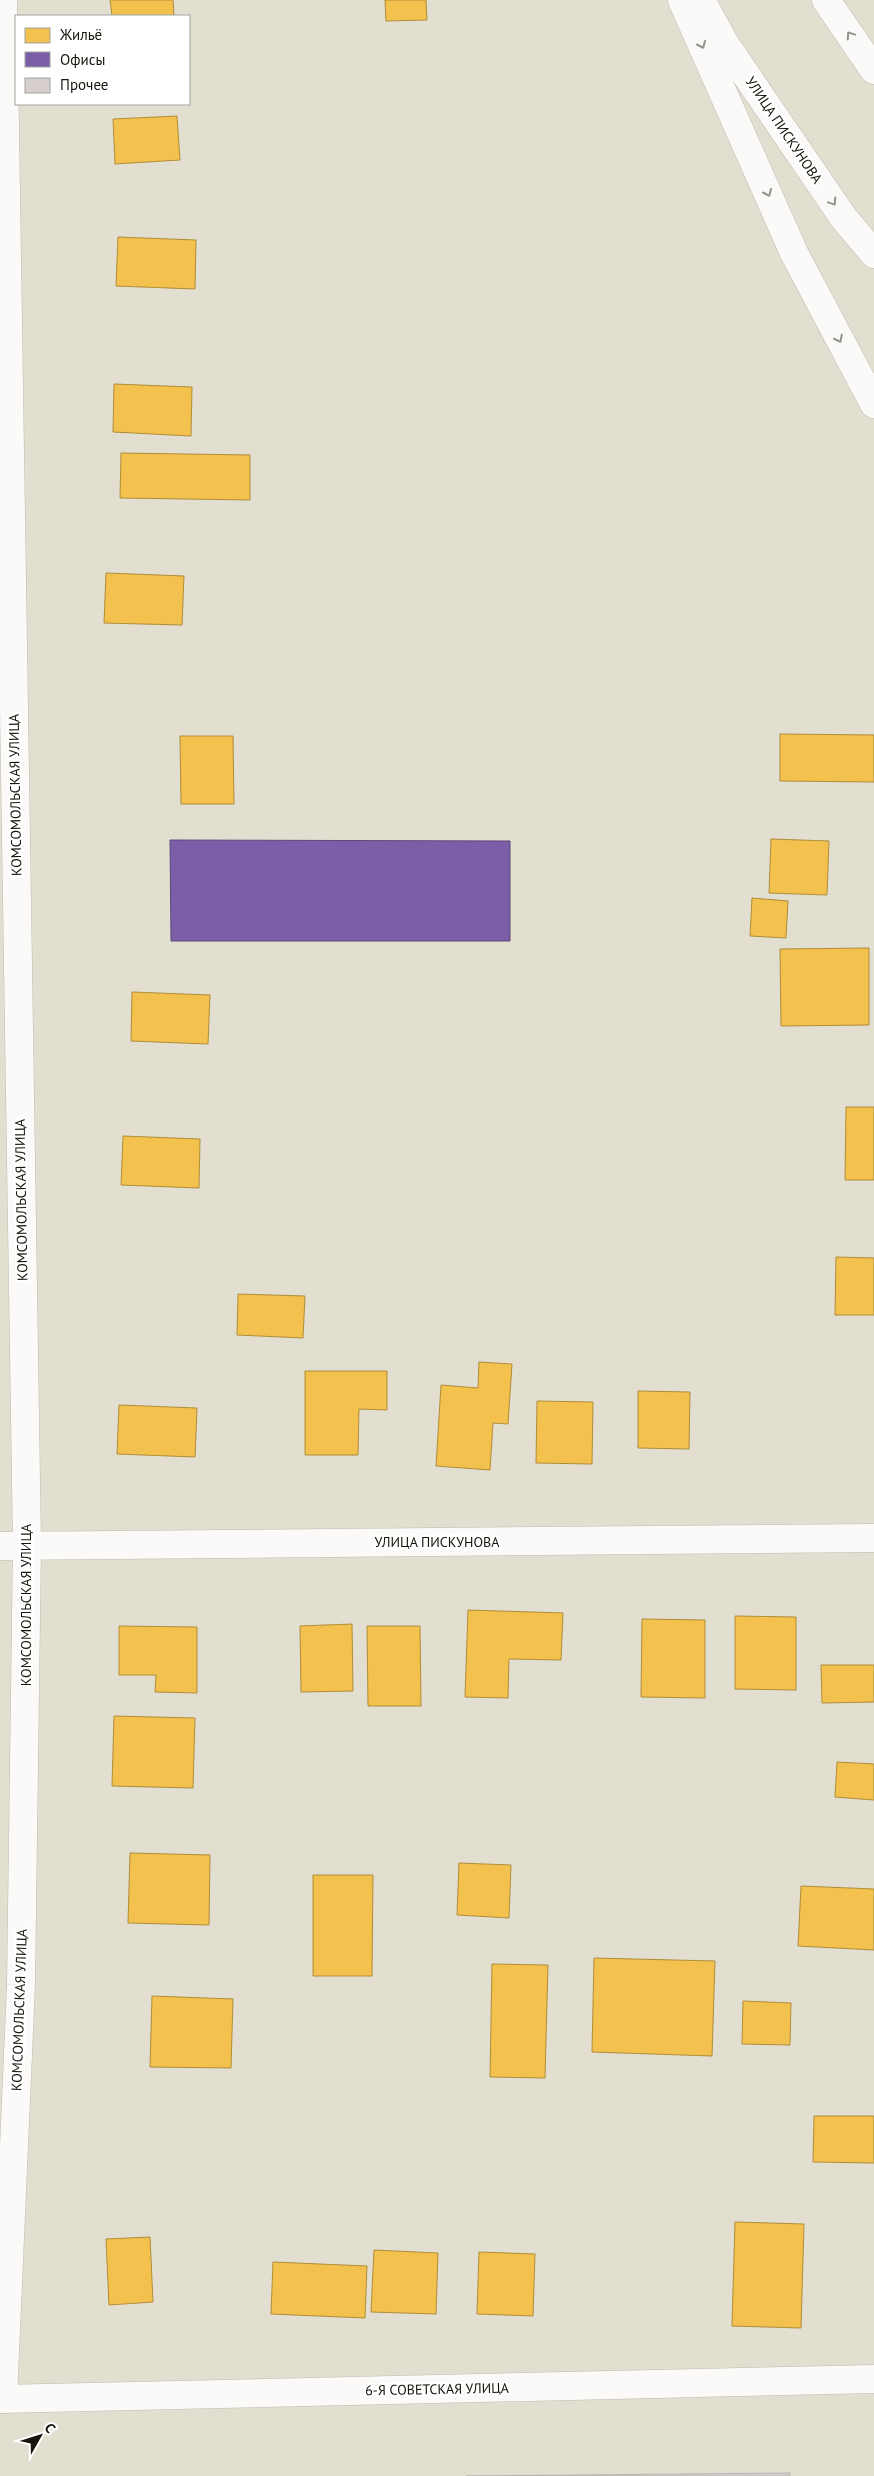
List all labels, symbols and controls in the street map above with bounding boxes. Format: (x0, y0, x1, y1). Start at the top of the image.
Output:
legend (15, 15, 190, 105)
text: Жильё (59, 25, 102, 44)
one-way arrow (847, 31, 856, 41)
one-way arrow (696, 40, 707, 49)
text: Офисы (60, 50, 105, 69)
street label: УЛИЦА ПИСКУНОВА (742, 73, 827, 187)
text: Прочее (60, 75, 108, 94)
one-way arrow (761, 188, 772, 197)
one-way arrow (827, 196, 836, 205)
one-way arrow (833, 334, 843, 343)
street label: КОМСОМОЛЬСКАЯ УЛИЦА (5, 713, 25, 876)
street label: КОМСОМОЛЬСКАЯ УЛИЦА (11, 1118, 31, 1281)
street label: КОМСОМОЛЬСКАЯ УЛИЦА (17, 1523, 35, 1686)
street label: УЛИЦА ПИСКУНОВА (375, 1533, 500, 1551)
street label: КОМСОМОЛЬСКАЯ УЛИЦА (7, 1928, 31, 2091)
street label: 6-Я СОВЕТСКАЯ УЛИЦА (365, 2379, 510, 2399)
north arrow (15, 2411, 65, 2461)
text: С (41, 2419, 60, 2437)

